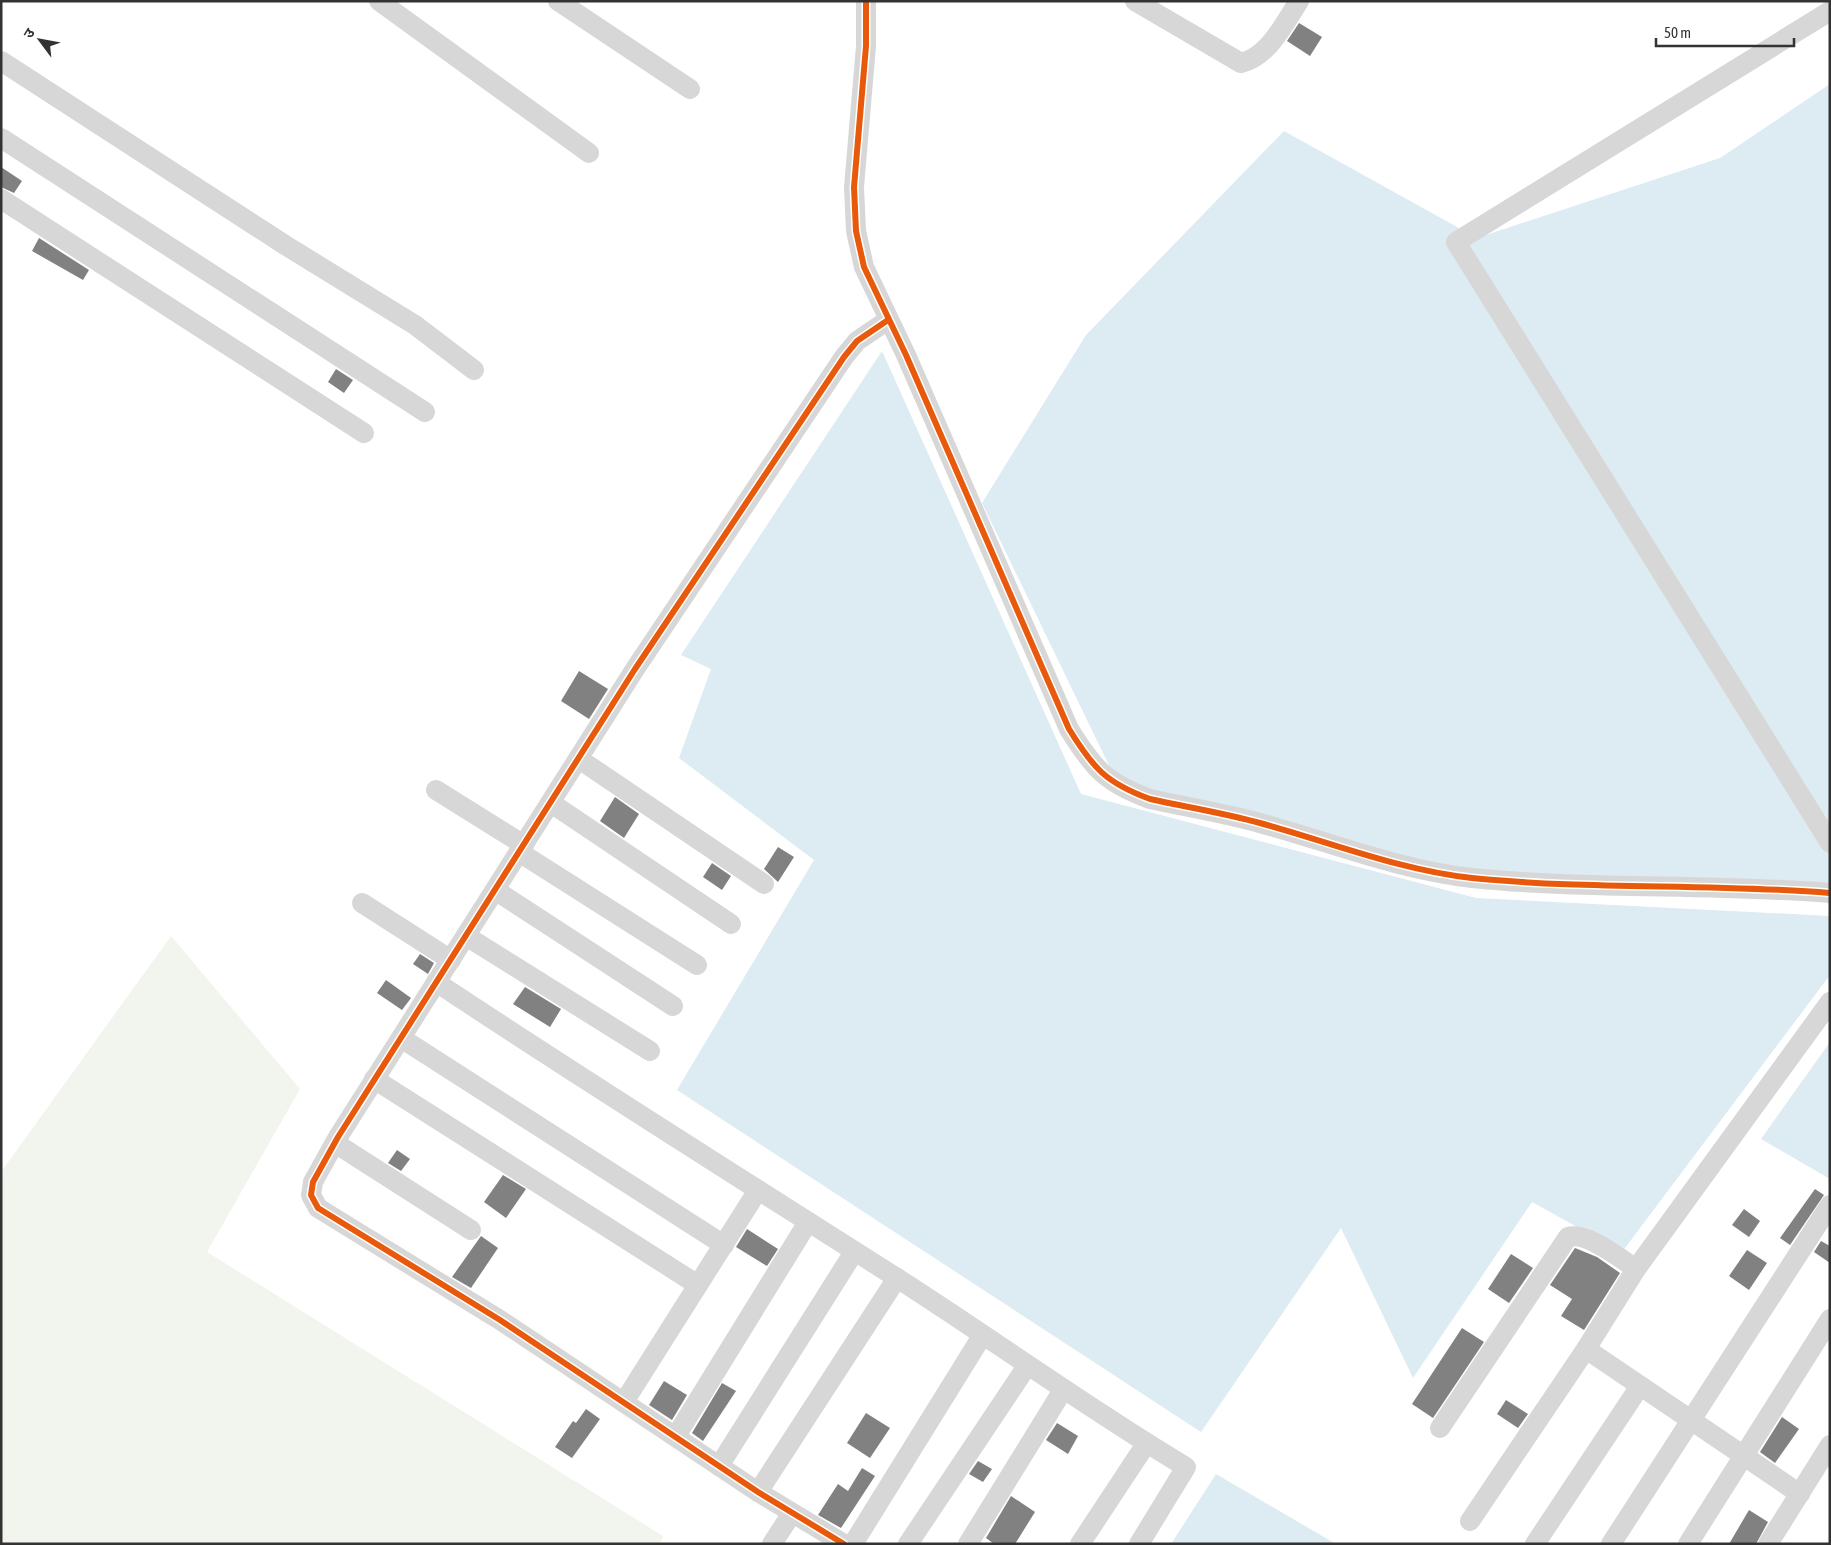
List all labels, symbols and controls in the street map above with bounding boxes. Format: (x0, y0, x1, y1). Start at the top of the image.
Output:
north arrow (15, 15, 65, 65)
scale bar (1656, 15, 1794, 47)
text: 50 m (1664, 24, 1691, 41)
text: उ (20, 25, 38, 41)

